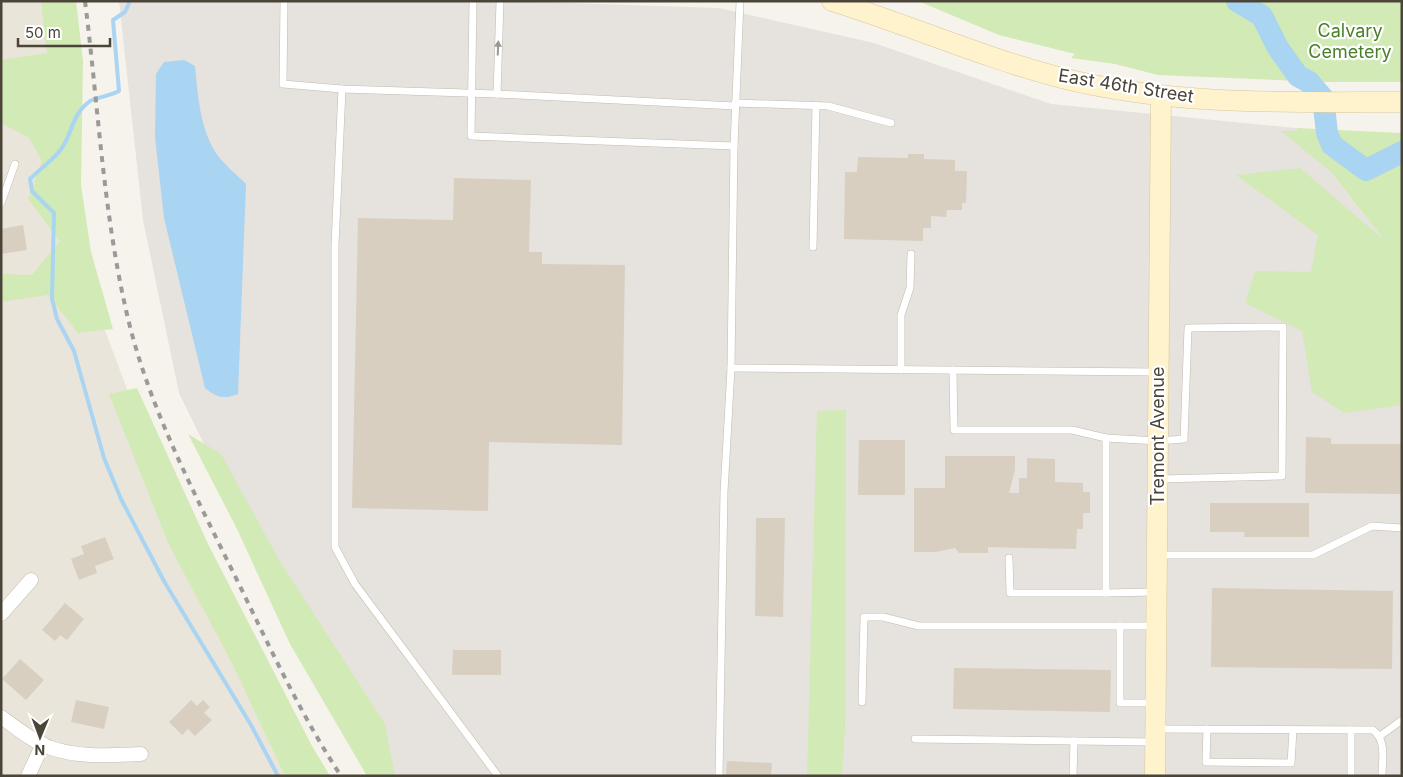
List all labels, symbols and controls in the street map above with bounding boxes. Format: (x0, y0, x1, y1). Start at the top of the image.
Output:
scale bar (18, 15, 110, 47)
park label: Calvary Cemetery (1308, 20, 1392, 62)
text: 50 m (25, 23, 61, 42)
one-way arrow (494, 39, 502, 55)
street label: East 46th Street (1057, 64, 1195, 107)
street label: Tremont Avenue (1147, 367, 1168, 505)
north arrow (15, 712, 65, 762)
text: N (34, 742, 45, 759)

